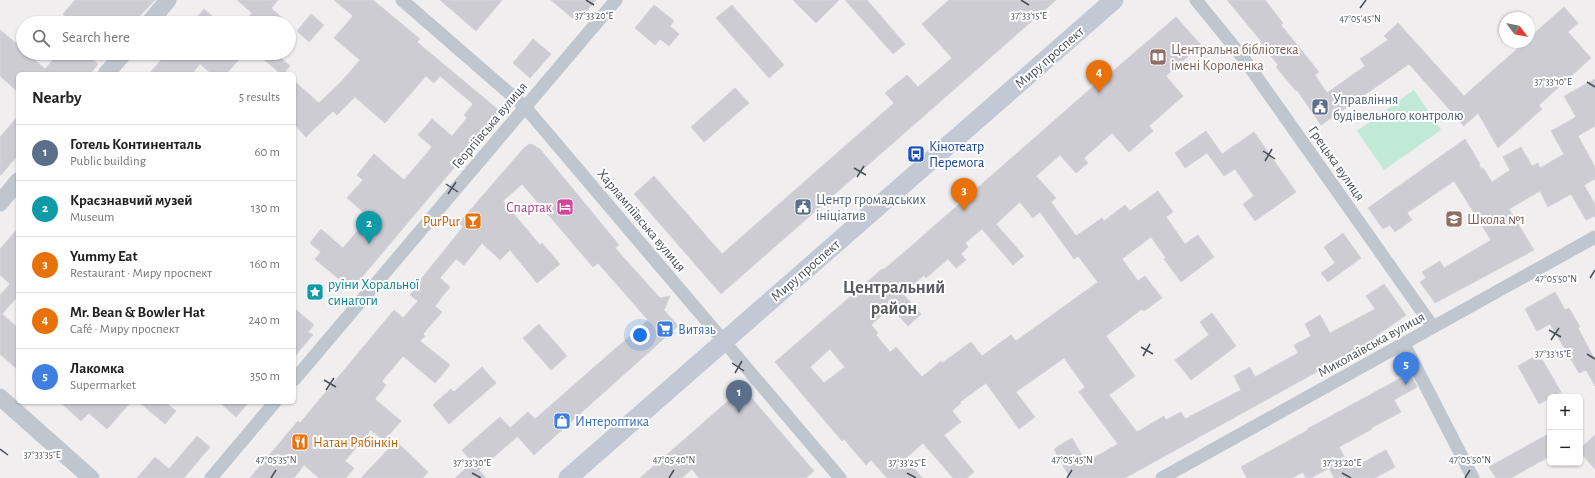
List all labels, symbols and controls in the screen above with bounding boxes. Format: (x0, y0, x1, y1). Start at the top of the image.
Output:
text: 37°33'20"E (575, 11, 613, 21)
text: 37°33'15"E (1011, 11, 1047, 21)
north arrow (1499, 12, 1535, 48)
text: 47°05'45"N (1339, 14, 1381, 24)
search box (16, 16, 296, 60)
street label: Миру проспект (1013, 24, 1087, 91)
icon: search (30, 27, 52, 49)
text: Search here (62, 30, 130, 45)
place label: Центральна бібліотека імені Короленка (1171, 43, 1299, 73)
library icon: Центральна бібліотека імені Короленка (1148, 47, 1168, 67)
pin: 4 (1086, 60, 1112, 93)
text: 37°33'10"E (1534, 77, 1572, 87)
street label: Георгіївська вулиця (449, 80, 530, 172)
text: Nearby (32, 89, 82, 106)
text: 5 results (239, 91, 280, 104)
place label: Управління будівельного контролю (1333, 93, 1463, 123)
public building icon: Управління будівельного контролю (1310, 97, 1330, 117)
street label: Грецька вулиця (1305, 124, 1367, 204)
text: Готель Континенталь (70, 137, 201, 152)
place label: Кінотеатр Перемога (929, 140, 985, 170)
bus stop icon: Кінотеатр Перемога (906, 144, 926, 164)
text: 1 (43, 146, 47, 159)
text: 60 m (254, 146, 280, 159)
text: Public building (70, 155, 146, 168)
street label: Харлампіївська вулиця (594, 167, 688, 275)
pin: 3 (951, 178, 977, 211)
text: Краєзнавчий музей (70, 193, 193, 208)
place label: Центр громадських ініціатив (816, 193, 926, 223)
hotel icon: Спартак (555, 197, 575, 217)
public building icon: Центр громадських ініціатив (793, 197, 813, 217)
place label: Спартак (506, 201, 553, 215)
text: 2 (42, 202, 48, 215)
text: 130 m (251, 202, 280, 215)
school or university icon: Школа №1 (1444, 209, 1464, 229)
text: Museum (70, 211, 114, 224)
pin: 2 (356, 211, 382, 244)
bar icon: PurPur (463, 211, 483, 231)
place label: Школа №1 (1467, 213, 1525, 227)
place label: PurPur (423, 215, 460, 229)
street label: Миру проспект (769, 237, 843, 304)
text: Yummy Eat (70, 249, 138, 264)
text: 3 (42, 258, 48, 271)
text: 160 m (250, 258, 280, 271)
text: Restaurant · Миру проспект (70, 267, 212, 280)
text: 47°05'50"N (1535, 274, 1577, 284)
place label: руїни Хоральної синагоги (328, 278, 420, 308)
district label: Центральний район (843, 279, 945, 318)
place icon: руїни Хоральної синагоги (305, 282, 325, 302)
text: Mr. Bean & Bowler Hat (70, 305, 205, 320)
street label: Миколаївська вулиця (1316, 310, 1427, 380)
text: 4 (42, 314, 48, 327)
text: 240 m (248, 314, 280, 327)
supermarket icon: Витязь (655, 319, 675, 339)
text: Café · Миру проспект (70, 323, 179, 336)
place label: Витязь (678, 323, 716, 337)
your location (630, 325, 650, 345)
text: 37°33'15"E (1535, 349, 1571, 359)
pin: 5 (1393, 352, 1419, 385)
text: Лакомка (70, 361, 124, 376)
text: 5 (42, 370, 48, 383)
text: 350 m (250, 370, 280, 383)
text: Supermarket (70, 379, 136, 392)
pin: 1 (726, 380, 752, 413)
map controls (1547, 394, 1583, 466)
button: + (1547, 394, 1583, 430)
shop icon: Интероптика (552, 411, 572, 431)
place label: Интероптика (575, 415, 650, 429)
button: − (1547, 430, 1583, 466)
restaurant icon: Натан Рябінкін (290, 432, 310, 452)
place label: Натан Рябінкін (313, 436, 398, 450)
text: 37°33'35"E (23, 450, 61, 460)
text: 47°05'35"N (256, 455, 296, 465)
text: 47°05'40"N (653, 455, 695, 465)
text: 47°05'45"N (1051, 455, 1093, 465)
text: 47°05'50"N (1449, 455, 1491, 465)
text: 37°33'30"E (453, 458, 491, 468)
text: 37°33'25"E (888, 458, 926, 468)
text: 37°33'20"E (1323, 458, 1361, 468)

